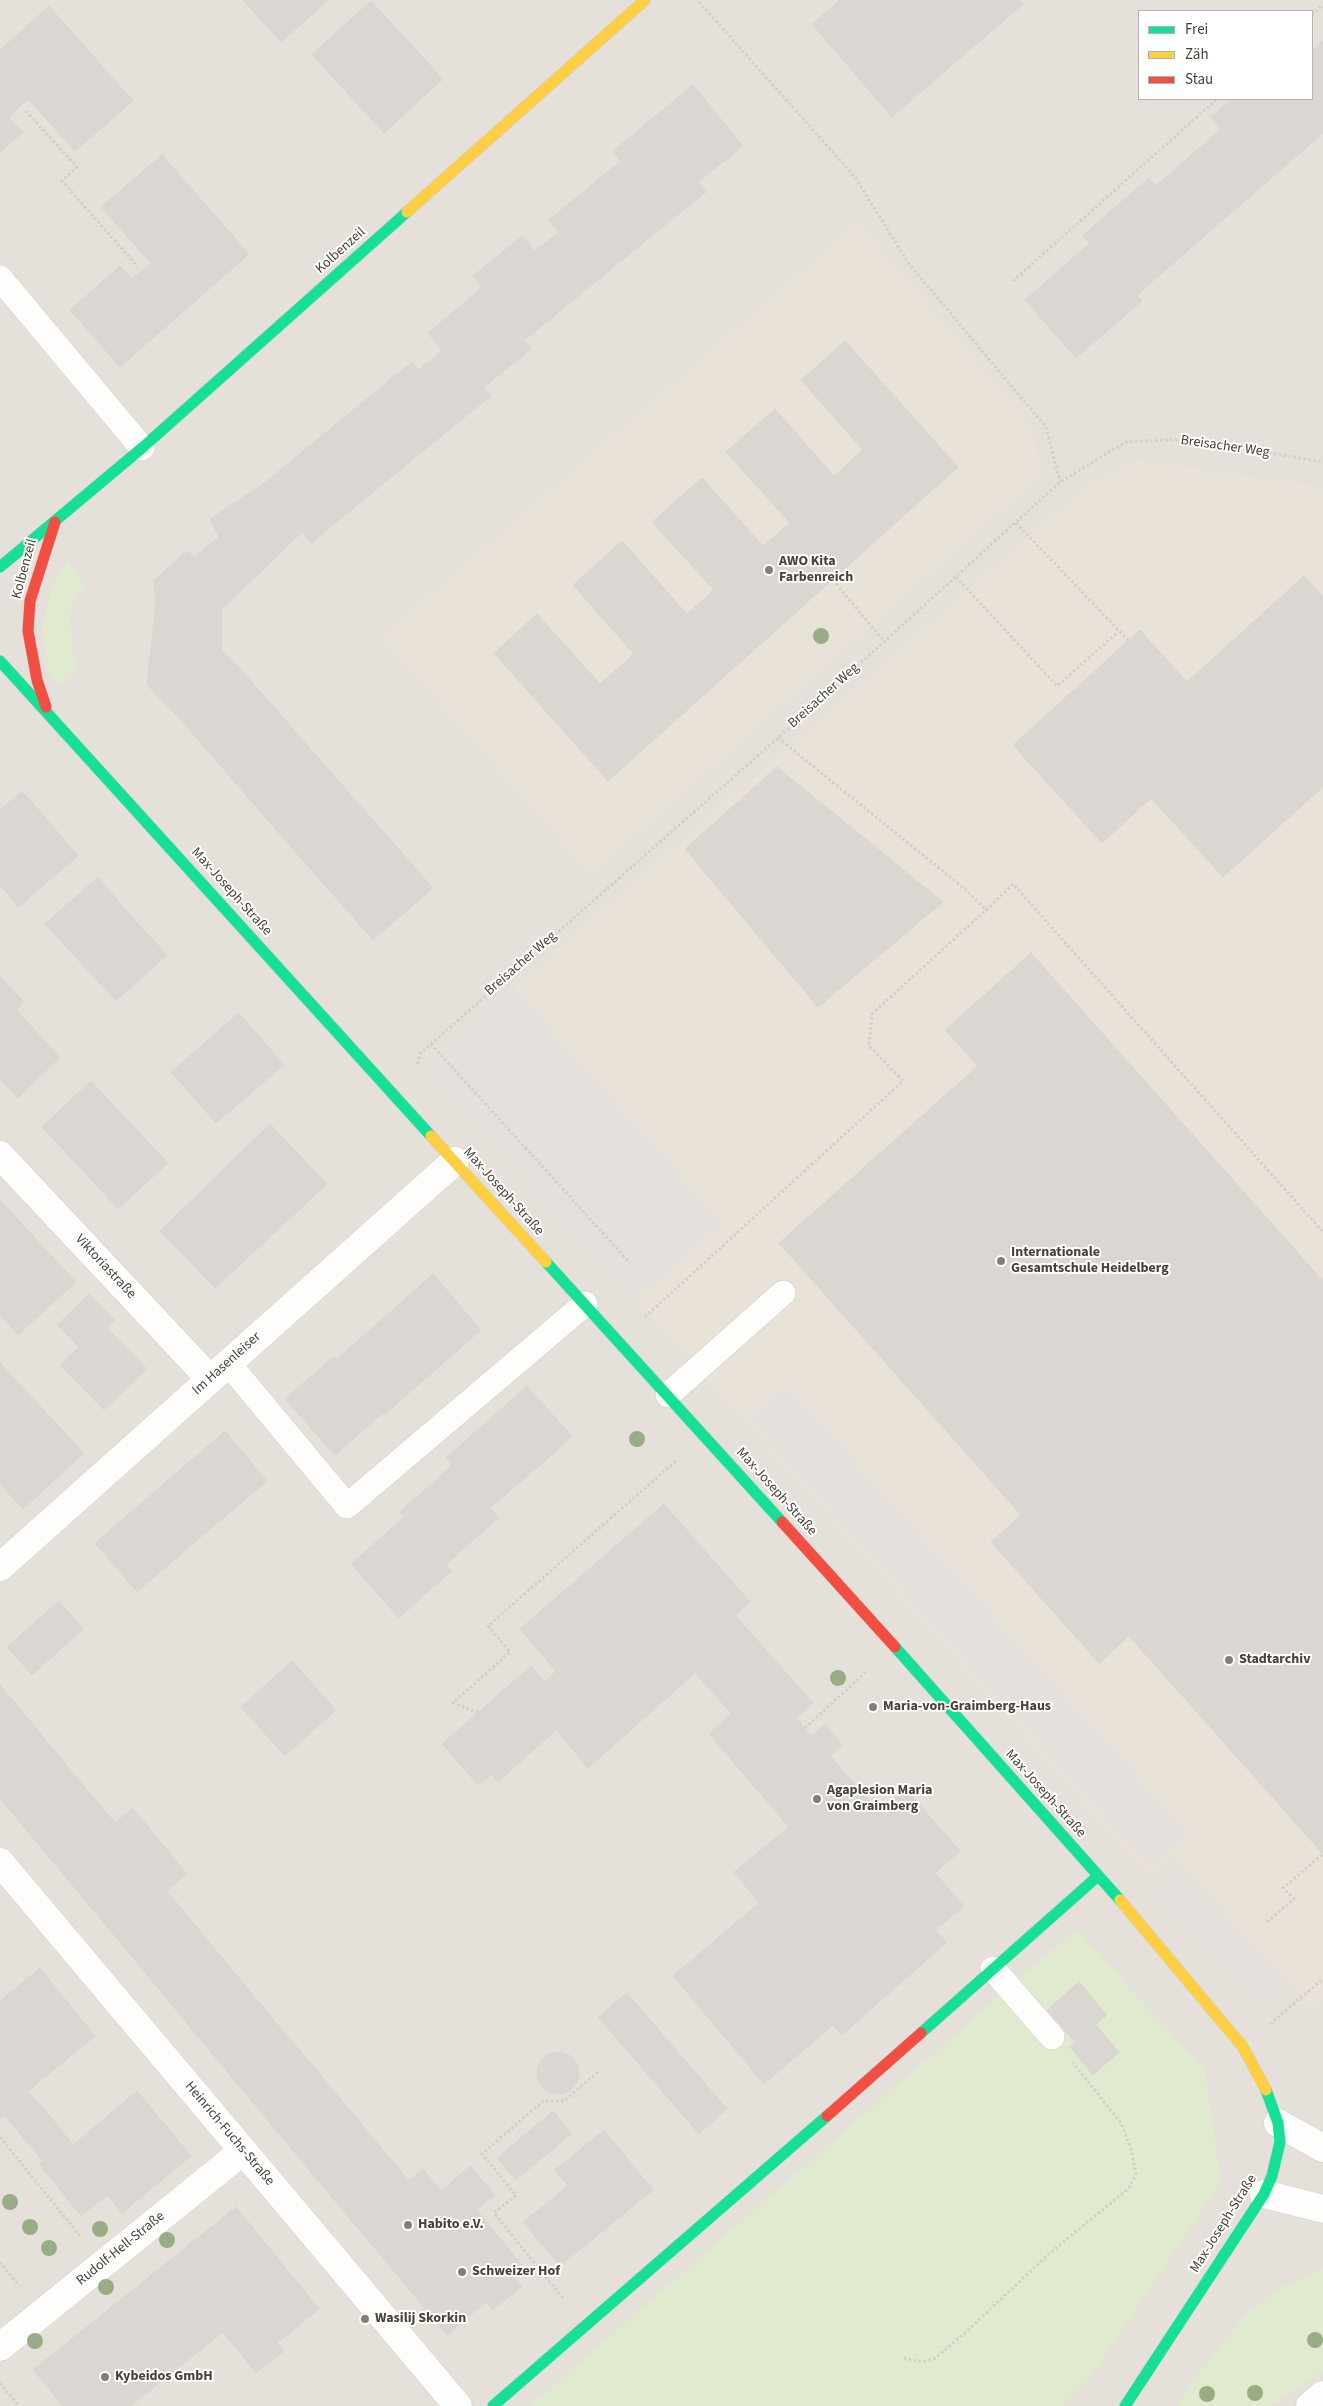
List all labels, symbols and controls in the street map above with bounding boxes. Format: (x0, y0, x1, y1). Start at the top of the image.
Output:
legend (1138, 10, 1313, 100)
text: Frei (1185, 19, 1208, 40)
text: Zäh (1185, 44, 1209, 65)
text: Stau (1185, 69, 1213, 90)
street label: Kolbenzeil (313, 224, 369, 278)
street label: Breisacher Weg (1179, 432, 1271, 462)
street label: Kolbenzeil (9, 537, 41, 601)
place label: AWO Kita Farbenreich (779, 554, 853, 586)
marker: AWO Kita Farbenreich (763, 564, 775, 576)
street label: Breisacher Weg (785, 660, 863, 732)
street label: Max-Joseph-Straße (187, 845, 275, 939)
street label: Breisacher Weg (482, 928, 560, 1000)
street label: Max-Joseph-Straße (459, 1145, 547, 1239)
street label: Viktoriastraße (71, 1231, 139, 1303)
place label: Internationale Gesamtschule Heidelberg (1011, 1245, 1169, 1278)
marker: Internationale Gesamtschule Heidelberg (995, 1255, 1007, 1267)
street label: Im Hasenleiser (189, 1329, 265, 1399)
street label: Max-Joseph-Straße (732, 1445, 820, 1539)
place label: Stadtarchiv (1239, 1652, 1310, 1668)
marker: Stadtarchiv (1223, 1654, 1235, 1666)
place label: Maria-von-Graimberg-Haus (883, 1699, 1051, 1715)
marker: Maria-von-Graimberg-Haus (867, 1701, 879, 1713)
street label: Max-Joseph-Straße (1001, 1747, 1089, 1841)
place label: Agaplesion Maria von Graimberg (827, 1783, 932, 1815)
marker: Agaplesion Maria von Graimberg (811, 1793, 823, 1805)
street label: Heinrich-Fuchs-Straße (181, 2079, 277, 2189)
street label: Max-Joseph-Straße (1187, 2172, 1261, 2276)
street label: Rudolf-Hell-Straße (74, 2208, 168, 2290)
place label: Habito e.V. (418, 2217, 484, 2233)
marker: Habito e.V. (402, 2219, 414, 2231)
place label: Schweizer Hof (472, 2264, 560, 2280)
marker: Schweizer Hof (456, 2266, 468, 2278)
place label: Wasilij Skorkin (375, 2311, 466, 2327)
marker: Wasilij Skorkin (359, 2313, 371, 2325)
place label: Kybeidos GmbH (115, 2369, 213, 2385)
marker: Kybeidos GmbH (99, 2371, 111, 2383)

